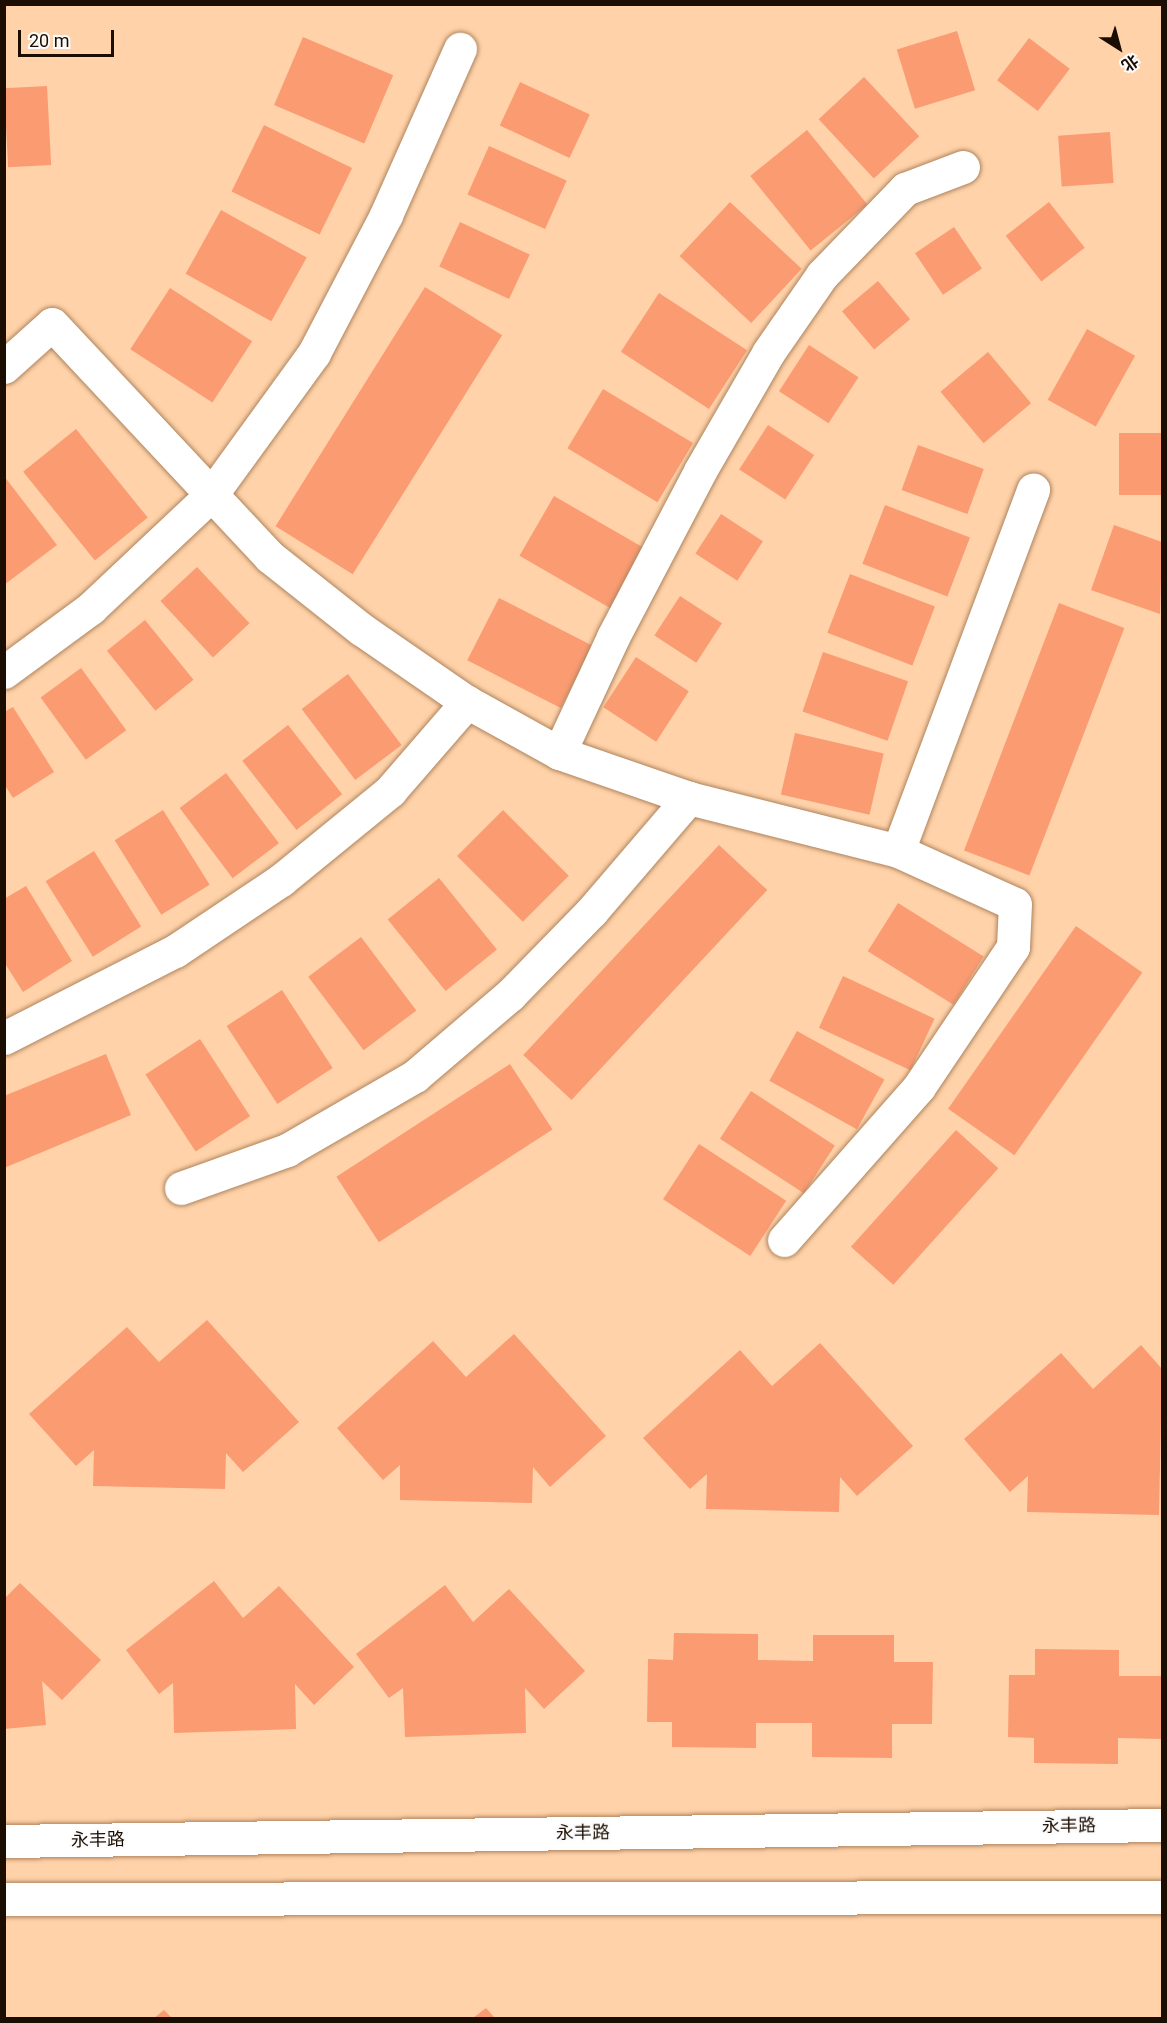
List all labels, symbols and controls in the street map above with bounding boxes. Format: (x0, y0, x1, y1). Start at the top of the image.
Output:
scale bar (21, 18, 117, 56)
north arrow (1089, 18, 1149, 78)
text: 20 m (29, 30, 69, 51)
text: 北 (1118, 51, 1142, 75)
street label: 永丰路 (1042, 1815, 1096, 1837)
street label: 永丰路 (556, 1822, 610, 1844)
street label: 永丰路 (71, 1829, 125, 1851)

